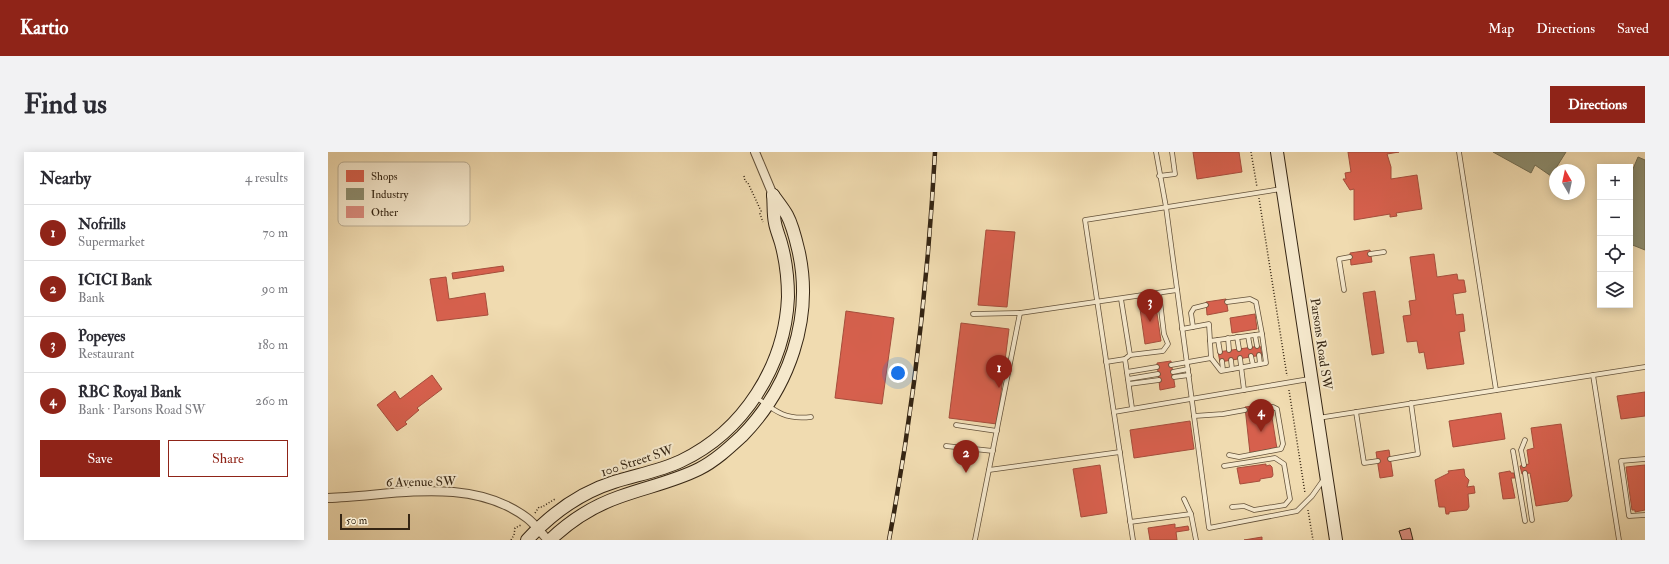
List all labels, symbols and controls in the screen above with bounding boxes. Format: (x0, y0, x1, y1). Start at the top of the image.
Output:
text: Kartio (20, 16, 68, 40)
text: Map (1488, 20, 1514, 37)
text: Directions (1536, 20, 1595, 37)
text: Saved (1617, 20, 1649, 37)
button: Directions (1550, 86, 1645, 123)
text: Find us (24, 87, 107, 122)
legend (338, 162, 470, 226)
north arrow (1549, 164, 1585, 200)
map controls (1597, 164, 1633, 308)
button: + (1597, 164, 1633, 200)
text: Nearby (40, 168, 91, 189)
text: 4 results (245, 170, 288, 186)
text: Shops (371, 170, 398, 184)
text: Industry (371, 188, 409, 202)
button: − (1597, 200, 1633, 236)
text: Other (371, 206, 399, 219)
text: Nofrills (78, 215, 126, 234)
text: 1 (51, 225, 55, 241)
text: 70 m (263, 225, 288, 241)
text: Supermarket (78, 234, 145, 250)
button: locate (1597, 236, 1633, 272)
text: ICICI Bank (78, 271, 152, 290)
button: layers (1597, 272, 1633, 308)
text: 2 (50, 281, 56, 297)
text: 90 m (262, 281, 288, 297)
pin: 3 (1137, 289, 1163, 322)
text: Bank (78, 290, 105, 306)
street label: Parsons Road SW (1307, 297, 1335, 392)
text: Popeyes (78, 327, 125, 346)
text: 3 (51, 337, 56, 353)
text: 180 m (258, 337, 288, 353)
text: Restaurant (78, 346, 134, 362)
pin: 1 (986, 355, 1012, 388)
your location (888, 363, 908, 383)
text: RBC Royal Bank (78, 383, 181, 402)
text: 4 (49, 393, 57, 409)
text: 260 m (255, 393, 288, 409)
pin: 4 (1248, 399, 1274, 432)
text: Bank · Parsons Road SW (78, 402, 205, 418)
button: Save (40, 440, 160, 477)
button: Share (168, 440, 288, 477)
pin: 2 (953, 440, 979, 473)
street label: 100 Street SW (599, 442, 676, 480)
street label: 6 Avenue SW (386, 473, 457, 491)
scale bar (340, 512, 410, 531)
text: 50 m (346, 514, 367, 527)

